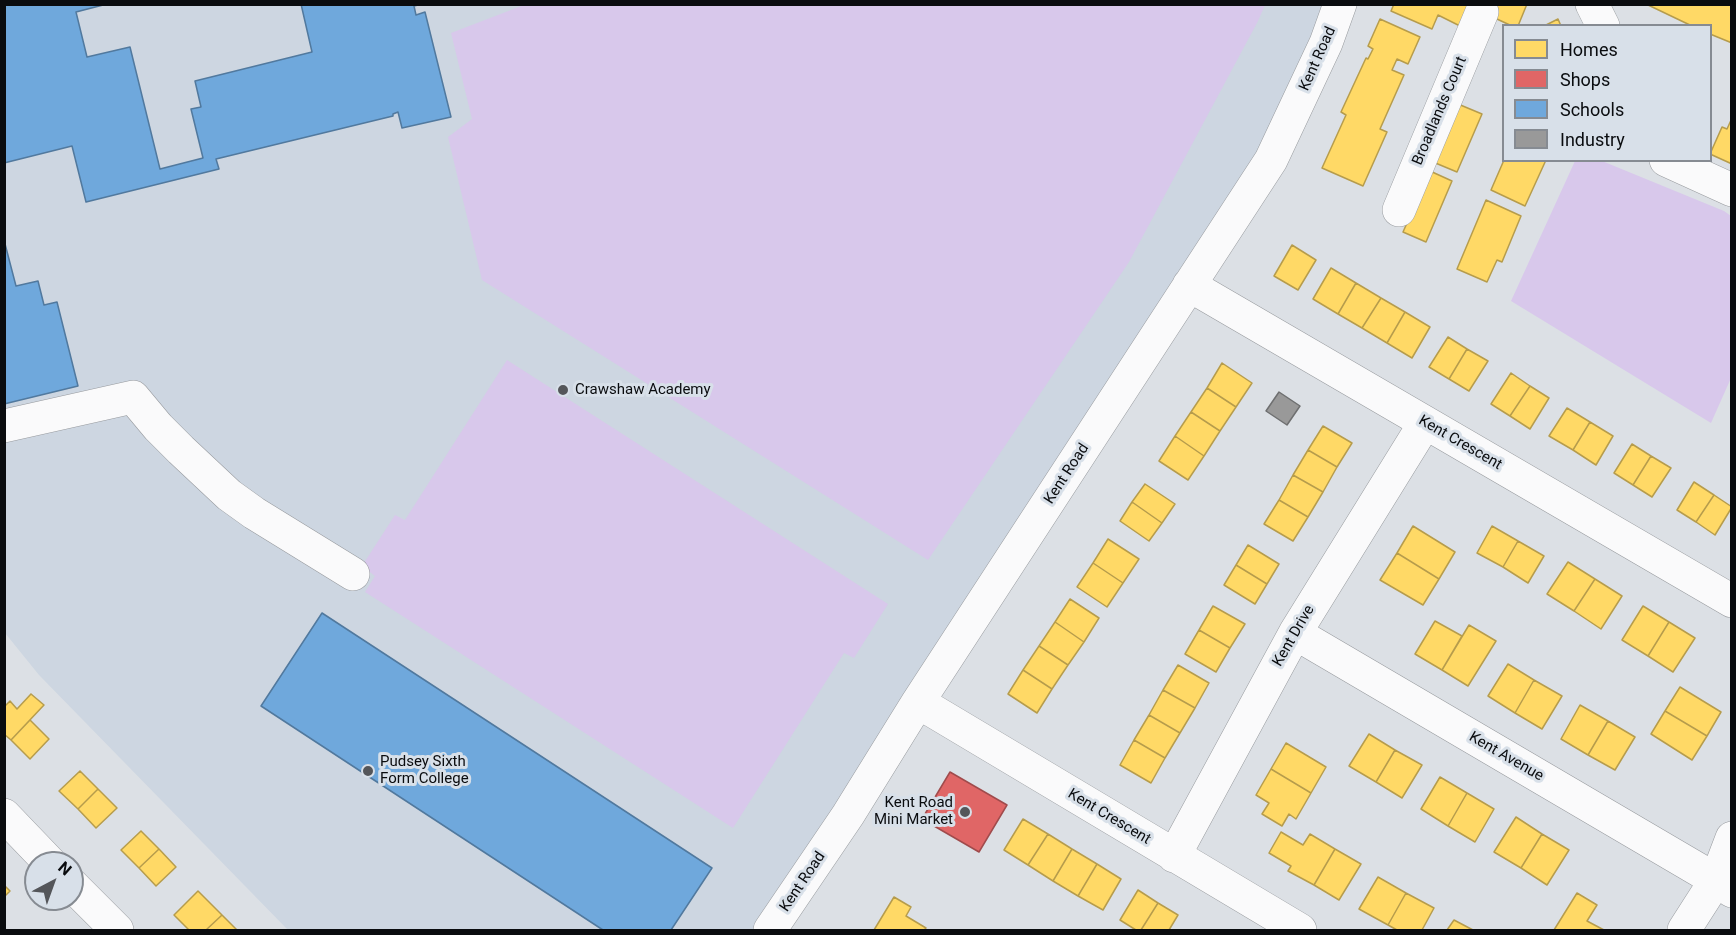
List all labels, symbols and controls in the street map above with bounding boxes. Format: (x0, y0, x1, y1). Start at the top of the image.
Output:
street label: Kent Road (1296, 24, 1340, 94)
legend (1502, 24, 1712, 162)
text: Homes (1560, 39, 1618, 60)
street label: Broadlands Court (1409, 54, 1471, 168)
text: Shops (1560, 69, 1610, 90)
text: Schools (1560, 99, 1624, 120)
text: Industry (1560, 129, 1625, 150)
place label: Crawshaw Academy (575, 381, 711, 399)
marker: Crawshaw Academy (556, 383, 570, 397)
street label: Kent Crescent (1415, 412, 1505, 474)
street label: Kent Road (1041, 440, 1093, 508)
street label: Kent Drive (1269, 602, 1319, 670)
street label: Kent Avenue (1466, 728, 1546, 786)
place label: Pudsey Sixth Form College (380, 753, 469, 788)
marker: Pudsey Sixth Form College (361, 764, 375, 778)
street label: Kent Crescent (1064, 785, 1154, 849)
place label: Kent Road Mini Market (874, 794, 953, 829)
marker: Kent Road Mini Market (958, 805, 972, 819)
street label: Kent Road (776, 849, 830, 915)
north arrow (24, 851, 84, 911)
text: N (54, 858, 75, 879)

